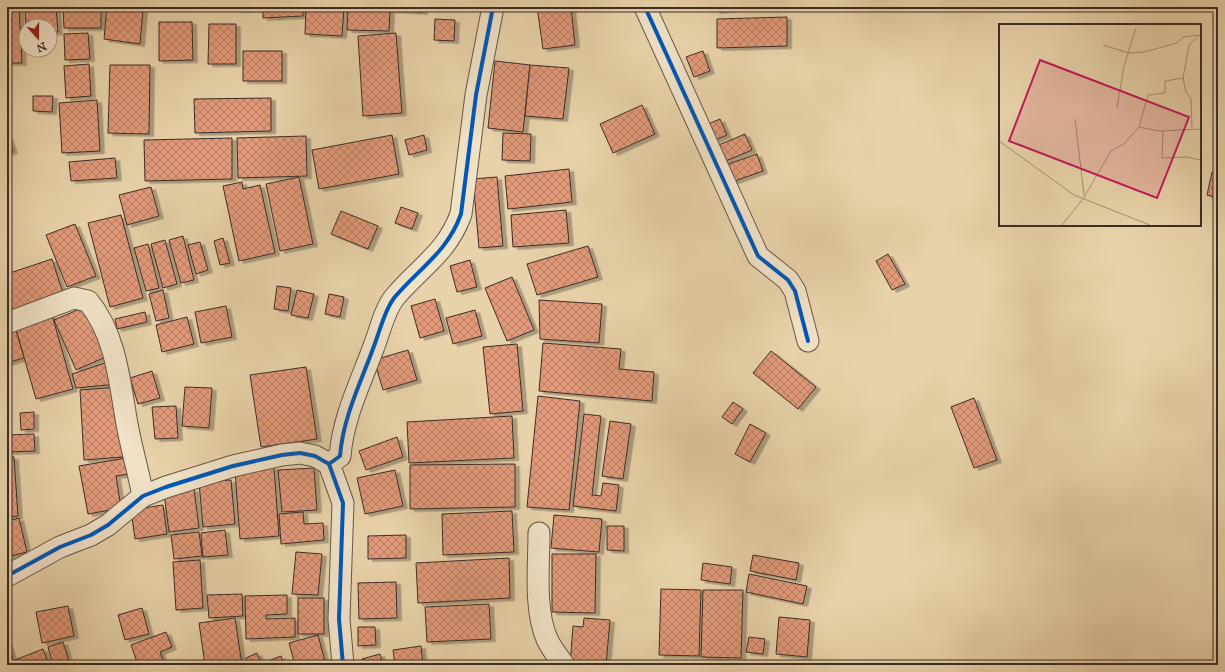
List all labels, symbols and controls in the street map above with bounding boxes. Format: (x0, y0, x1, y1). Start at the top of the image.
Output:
north arrow (18, 18, 58, 58)
inset map (999, 24, 1201, 226)
text: N (34, 39, 48, 55)

